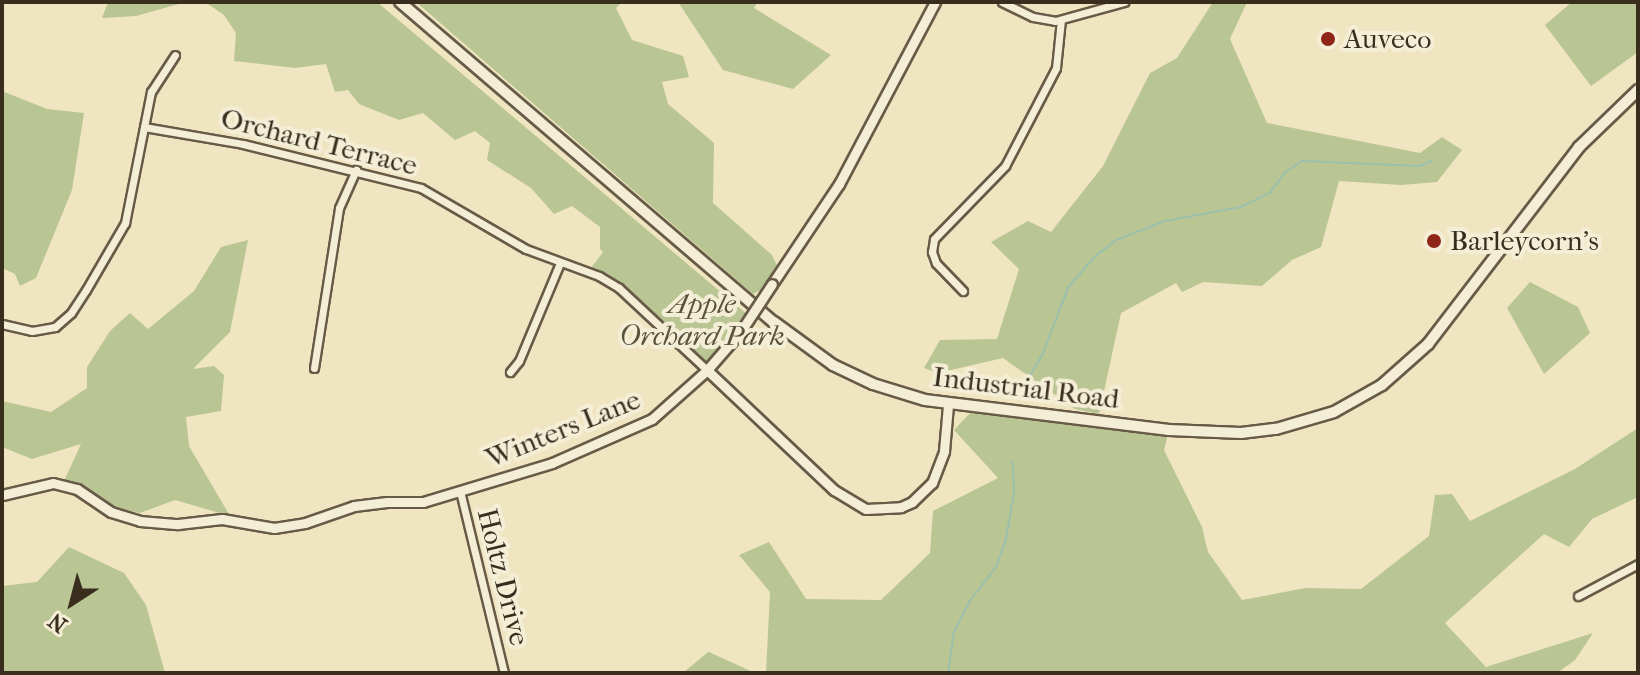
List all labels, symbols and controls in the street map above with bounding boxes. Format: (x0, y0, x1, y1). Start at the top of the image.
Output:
place label: Auveco (1344, 22, 1431, 56)
marker: Auveco (1319, 30, 1337, 48)
street label: Orchard Terrace (217, 101, 421, 183)
place label: Barleycorn’s (1450, 224, 1599, 258)
marker: Barleycorn’s (1425, 232, 1443, 250)
park label: Apple Orchard Park (619, 287, 785, 353)
street label: Industrial Road (931, 360, 1121, 416)
street label: Winters Lane (481, 383, 645, 475)
street label: Holtz Drive (470, 505, 536, 649)
north arrow (32, 563, 112, 643)
text: N (44, 607, 72, 638)

